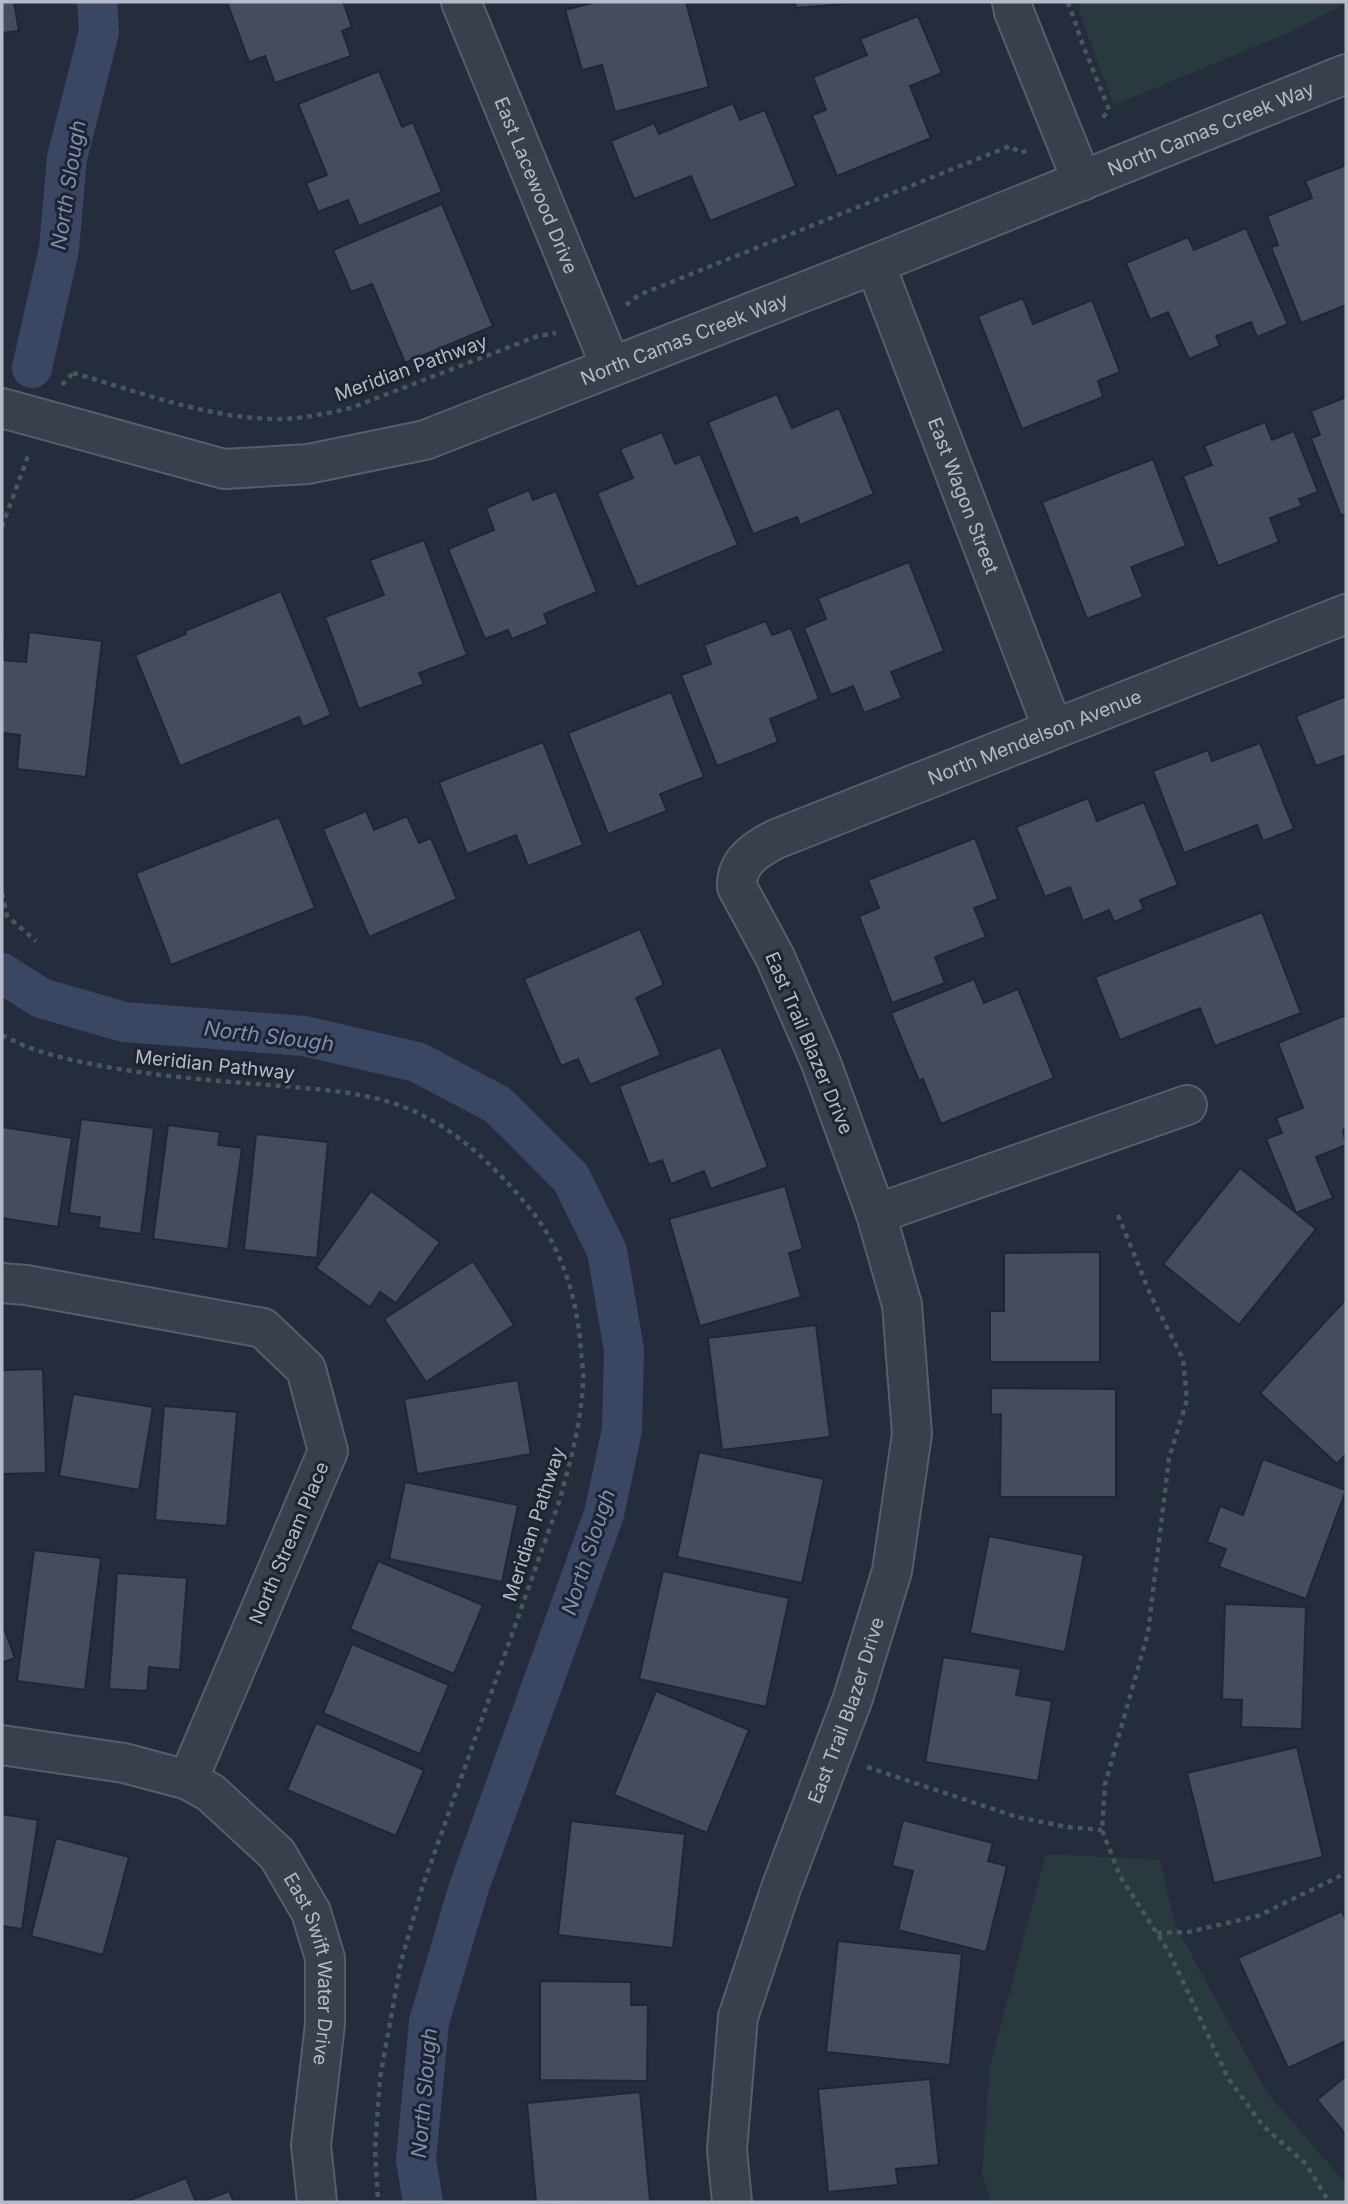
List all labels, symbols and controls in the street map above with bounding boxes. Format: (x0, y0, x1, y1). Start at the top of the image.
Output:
street label: North Camas Creek Way (1104, 76, 1318, 181)
street label: East Lacewood Drive (490, 93, 583, 277)
water label: North Slough (45, 118, 91, 252)
street label: North Camas Creek Way (577, 288, 791, 390)
street label: Meridian Pathway (332, 330, 491, 406)
street label: East Wagon Street (923, 414, 1004, 577)
street label: North Mendelson Avenue (925, 684, 1145, 789)
street label: East Trail Blazer Drive (760, 948, 858, 1138)
water label: North Slough (203, 1016, 335, 1056)
street label: Meridian Pathway (134, 1045, 296, 1085)
street label: Meridian Pathway (498, 1444, 570, 1604)
street label: North Stream Place (244, 1458, 334, 1628)
water label: North Slough (556, 1486, 620, 1618)
street label: East Trail Blazer Drive (803, 1614, 889, 1807)
street label: East Swift Water Drive (279, 1869, 337, 2067)
water label: North Slough (406, 2027, 442, 2159)

